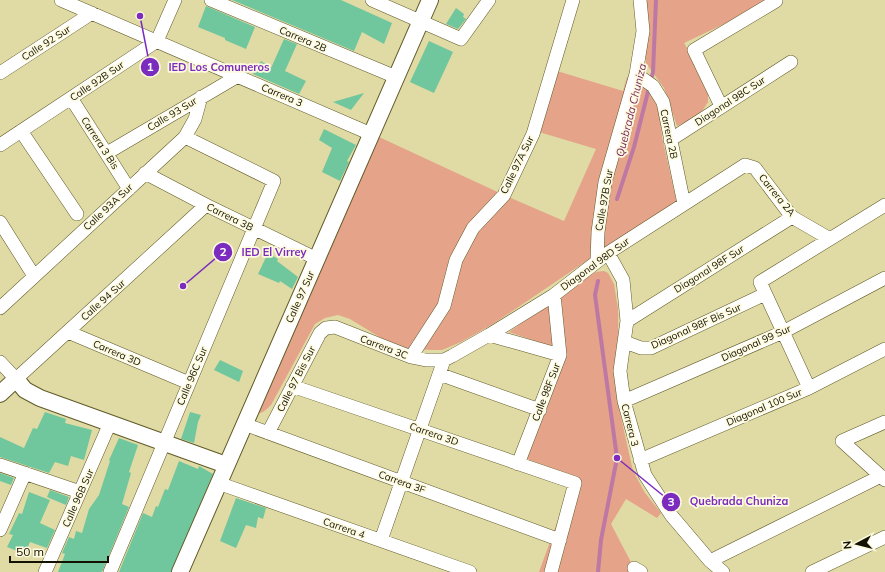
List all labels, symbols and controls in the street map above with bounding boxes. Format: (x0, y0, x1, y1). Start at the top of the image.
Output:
street label: Calle 92 Sur (19, 22, 73, 64)
street label: Carrera 2B (277, 23, 329, 55)
callout: IED Los Comuneros (140, 56, 277, 79)
street label: Calle 92B Sur (67, 58, 127, 104)
text: 1 (146, 59, 154, 74)
text: IED Los Comuneros (168, 60, 270, 74)
water label: Quebrada Chuniza (613, 62, 649, 158)
street label: Diagonal 98C Sur (692, 73, 768, 129)
street label: Carrera 3 (259, 81, 305, 109)
street label: Calle 93 Sur (145, 94, 200, 134)
street label: Carrera 2B (657, 108, 681, 160)
street label: Carrera 3 Bis (78, 114, 122, 172)
street label: Calle 97A Sur (497, 133, 537, 196)
street label: Calle 97B Sur (592, 168, 616, 232)
street label: Carrera 2A (756, 171, 798, 219)
street label: Calle 93A Sur (81, 180, 136, 233)
street label: Carrera 3B (205, 200, 256, 234)
street label: Diagonal 98D Sur (558, 234, 632, 293)
callout: IED El Virrey (213, 241, 314, 264)
street label: Diagonal 98F Sur (672, 242, 747, 296)
text: 2 (219, 244, 227, 259)
text: IED El Virrey (242, 245, 306, 259)
street label: Calle 97 Sur (283, 269, 317, 325)
street label: Calle 94 Sur (78, 276, 128, 323)
street label: Diagonal 98F Bis Sur (649, 300, 743, 352)
street label: Diagonal 99 Sur (719, 322, 793, 364)
street label: Carrera 3C (358, 332, 410, 362)
street label: Carrera 3D (91, 337, 143, 369)
street label: Calle 97 Bis Sur (274, 343, 318, 414)
street label: Calle 96C Sur (174, 344, 210, 407)
street label: Calle 98F Sur (529, 361, 563, 423)
street label: Diagonal 100 Sur (724, 385, 804, 429)
street label: Carrera 3 (618, 402, 642, 448)
street label: Carrera 3D (408, 420, 460, 448)
street label: Calle 96B Sur (59, 466, 97, 529)
street label: Carrera 3F (377, 467, 428, 497)
callout: Quebrada Chuniza (661, 490, 796, 513)
text: 3 (667, 494, 675, 509)
text: Quebrada Chuniza (690, 494, 788, 508)
street label: Carrera 4 (321, 515, 367, 541)
north arrow (837, 524, 877, 564)
scale bar (10, 538, 108, 564)
text: N (840, 540, 855, 550)
text: 50 m (16, 544, 44, 559)

